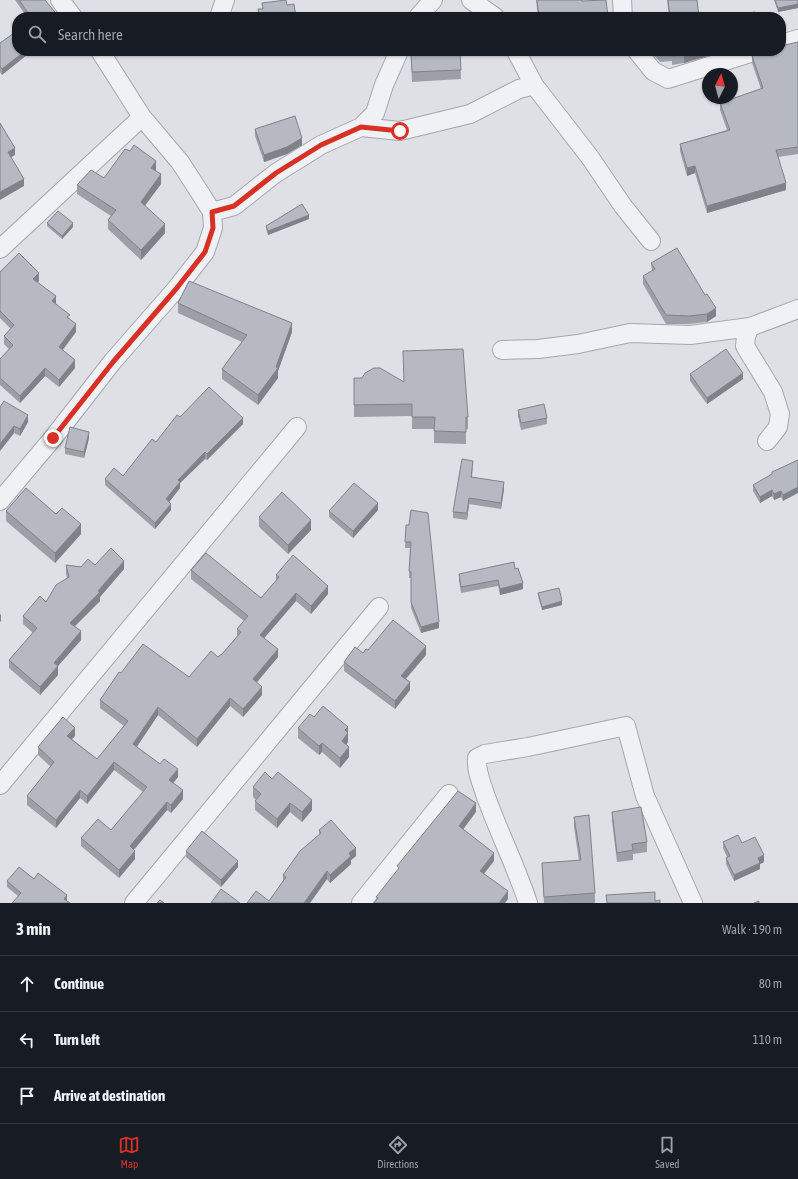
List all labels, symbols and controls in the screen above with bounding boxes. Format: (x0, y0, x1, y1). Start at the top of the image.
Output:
search box (12, 12, 786, 56)
icon: search (26, 23, 48, 45)
text: Search here (58, 26, 123, 43)
north arrow (702, 68, 738, 104)
route start (391, 122, 409, 140)
route end (44, 429, 62, 447)
text: 3 min (16, 919, 51, 939)
text: Walk · 190 m (722, 922, 782, 937)
icon: ahead (16, 973, 38, 995)
text: Continue (54, 975, 104, 992)
text: 80 m (759, 976, 782, 991)
icon: left (16, 1029, 38, 1051)
text: Turn left (54, 1031, 100, 1048)
text: 110 m (753, 1032, 782, 1047)
icon: arrive (16, 1085, 38, 1107)
text: Arrive at destination (54, 1087, 165, 1104)
tab: Map (118, 1134, 140, 1170)
tab: Directions (377, 1134, 418, 1170)
tab: Saved (655, 1134, 680, 1170)

